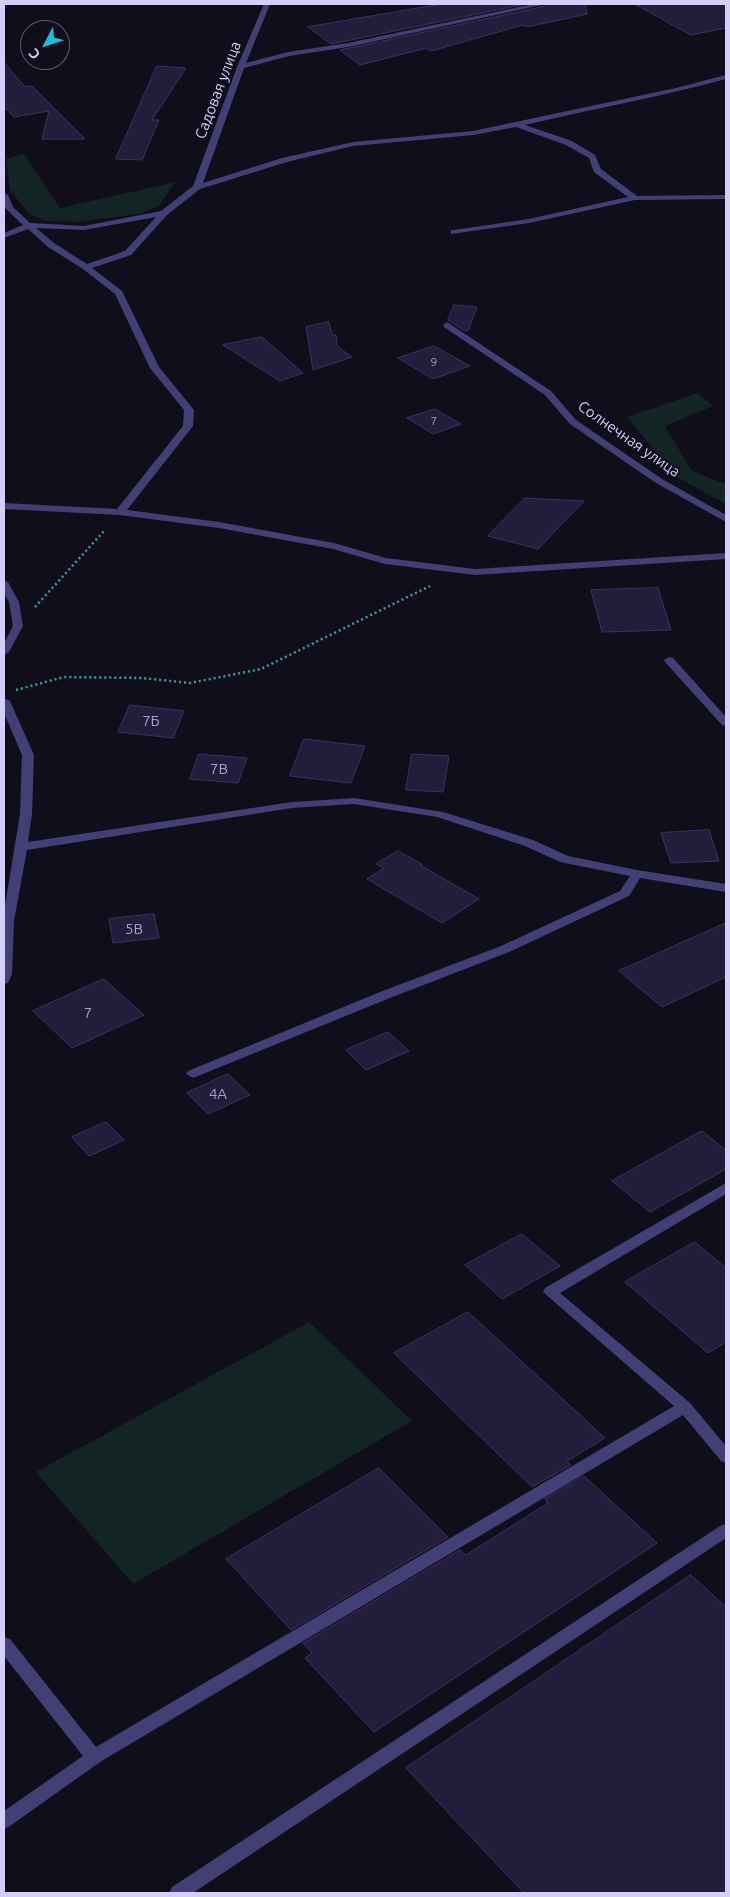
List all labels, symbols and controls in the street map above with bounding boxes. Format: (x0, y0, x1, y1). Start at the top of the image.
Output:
north arrow (20, 20, 70, 70)
street label: Садовая улица (191, 39, 245, 141)
text: С (25, 45, 43, 63)
house number: 9 (431, 355, 437, 369)
street label: Солнечная улица (574, 397, 684, 481)
house number: 7 (431, 414, 437, 428)
house number: 7Б (142, 712, 160, 730)
house number: 7В (210, 760, 228, 778)
house number: 5В (125, 920, 143, 938)
house number: 7 (84, 1004, 92, 1022)
house number: 4А (209, 1085, 227, 1103)

